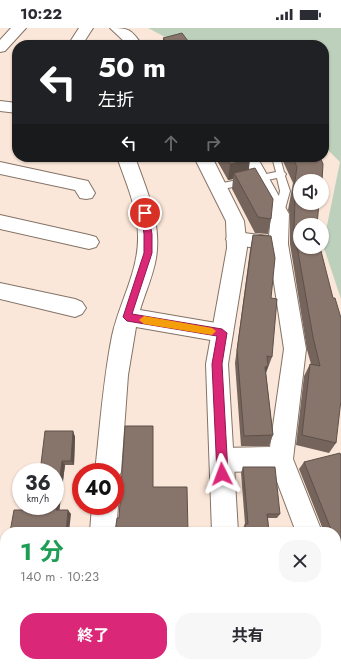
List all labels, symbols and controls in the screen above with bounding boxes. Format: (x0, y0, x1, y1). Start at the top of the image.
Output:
text: 10:22 (20, 3, 62, 25)
text: 50 m (98, 47, 166, 88)
icon: left (32, 56, 84, 108)
text: 左折 (98, 87, 134, 113)
icon: left (118, 132, 140, 154)
icon: ahead (160, 132, 182, 154)
icon: right (202, 132, 224, 154)
map controls (293, 174, 329, 254)
button: sound (293, 174, 329, 210)
pin (128, 196, 162, 230)
icon: arrive (134, 202, 156, 224)
button: search (293, 218, 329, 254)
position arrow (201, 453, 243, 495)
speed limit sign: 40 (72, 463, 124, 515)
text: 36 (25, 469, 51, 498)
text: km/h (27, 491, 49, 506)
text: 1 分 (20, 534, 63, 569)
button: close (279, 540, 321, 582)
text: 140 m · 10:23 (20, 567, 99, 586)
button: 終了 (20, 613, 167, 659)
button: 共有 (175, 613, 321, 659)

